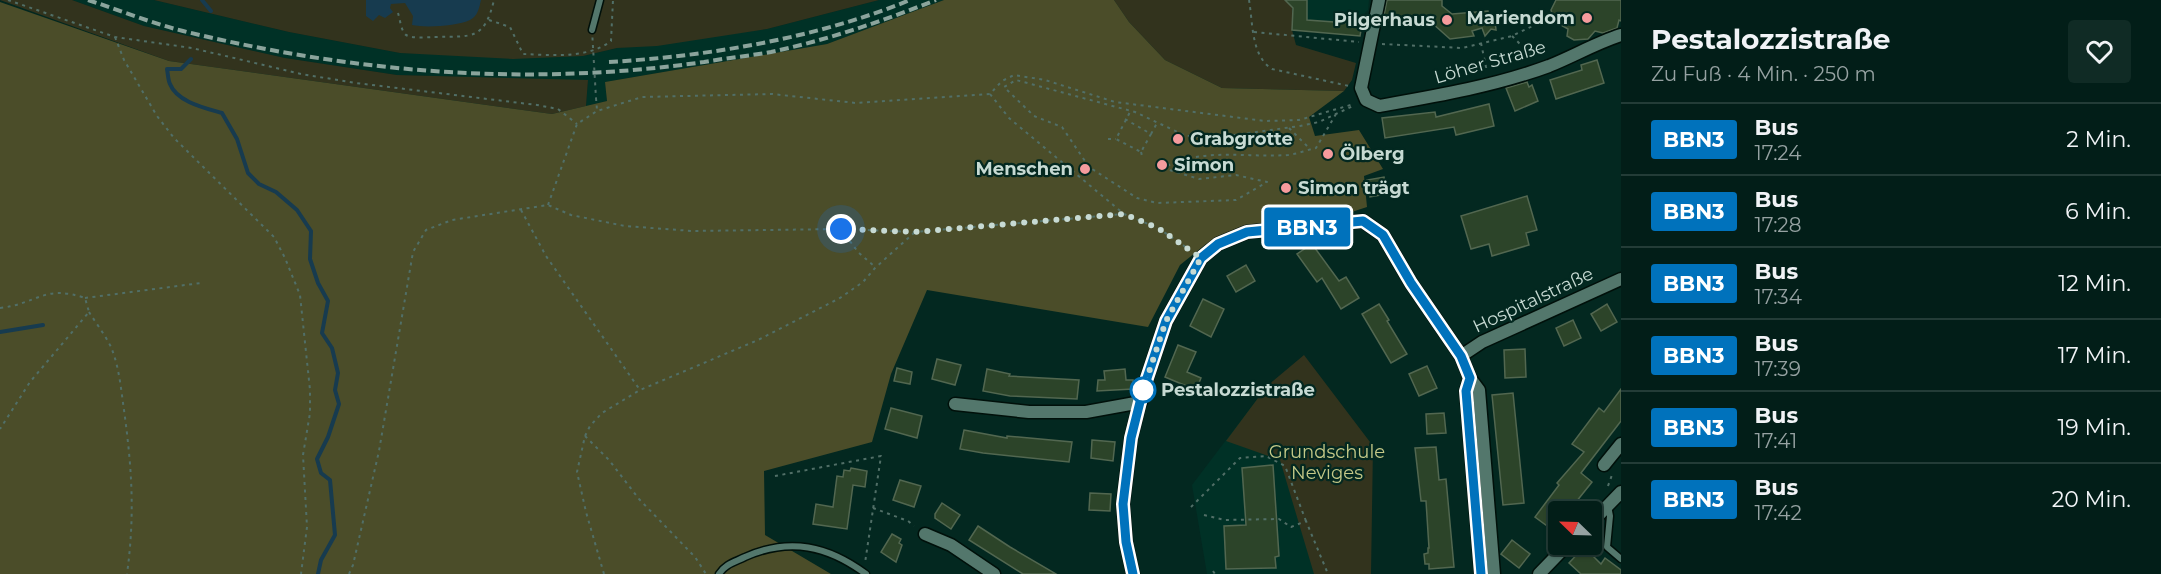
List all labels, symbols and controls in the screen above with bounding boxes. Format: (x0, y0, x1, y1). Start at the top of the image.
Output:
place label: Mariendom (1467, 7, 1575, 29)
place label: Pilgerhaus (1334, 9, 1435, 31)
marker: Mariendom (1580, 11, 1594, 25)
marker: Pilgerhaus (1440, 13, 1454, 27)
button: heart (2068, 20, 2131, 83)
text: Pestalozzistraße (1651, 22, 1890, 56)
street label: Löher Straße (1432, 36, 1548, 88)
text: Zu Fuß · 4 Min. · 250 m (1651, 62, 1876, 86)
text: Bus (1755, 114, 1798, 141)
text: 2 Min. (2066, 126, 2131, 153)
text: BBN3 (1663, 127, 1725, 152)
place label: Grabgrotte (1190, 128, 1293, 150)
marker: Grabgrotte (1171, 132, 1185, 146)
text: 17:24 (1755, 141, 1802, 165)
place label: Ölberg (1340, 143, 1405, 165)
marker: Ölberg (1321, 147, 1335, 161)
place label: Simon (1174, 154, 1234, 176)
place label: Menschen (976, 158, 1073, 180)
marker: Simon (1155, 158, 1169, 172)
marker: Menschen (1078, 162, 1092, 176)
place label: Simon trägt (1298, 177, 1410, 199)
marker: Simon trägt (1279, 181, 1293, 195)
text: Bus (1755, 186, 1798, 213)
text: 6 Min. (2065, 198, 2131, 225)
text: BBN3 (1663, 199, 1725, 224)
line badge: BBN3 (1265, 208, 1349, 246)
text: 17:28 (1755, 213, 1802, 237)
your location (826, 214, 856, 244)
text: BBN3 (1276, 215, 1338, 240)
text: Bus (1755, 258, 1798, 285)
street label: Hospitalstraße (1469, 262, 1597, 337)
text: 12 Min. (2058, 270, 2131, 297)
text: BBN3 (1663, 271, 1725, 296)
text: 17:34 (1755, 285, 1802, 309)
text: Bus (1755, 330, 1798, 357)
text: 17 Min. (2058, 342, 2131, 369)
text: BBN3 (1663, 343, 1725, 368)
text: 17:39 (1755, 357, 1801, 381)
marker: Pestalozzistraße (1130, 377, 1156, 403)
place label: Pestalozzistraße (1161, 379, 1315, 401)
text: Bus (1755, 402, 1798, 429)
text: 19 Min. (2057, 414, 2131, 441)
text: BBN3 (1663, 415, 1725, 440)
text: 17:41 (1755, 429, 1797, 453)
park label: Grundschule Neviges (1269, 441, 1385, 484)
text: Bus (1755, 474, 1798, 501)
text: 20 Min. (2052, 486, 2131, 513)
text: BBN3 (1663, 487, 1725, 512)
north arrow (1548, 501, 1602, 555)
map controls (1548, 501, 1602, 555)
text: 17:42 (1755, 501, 1802, 525)

